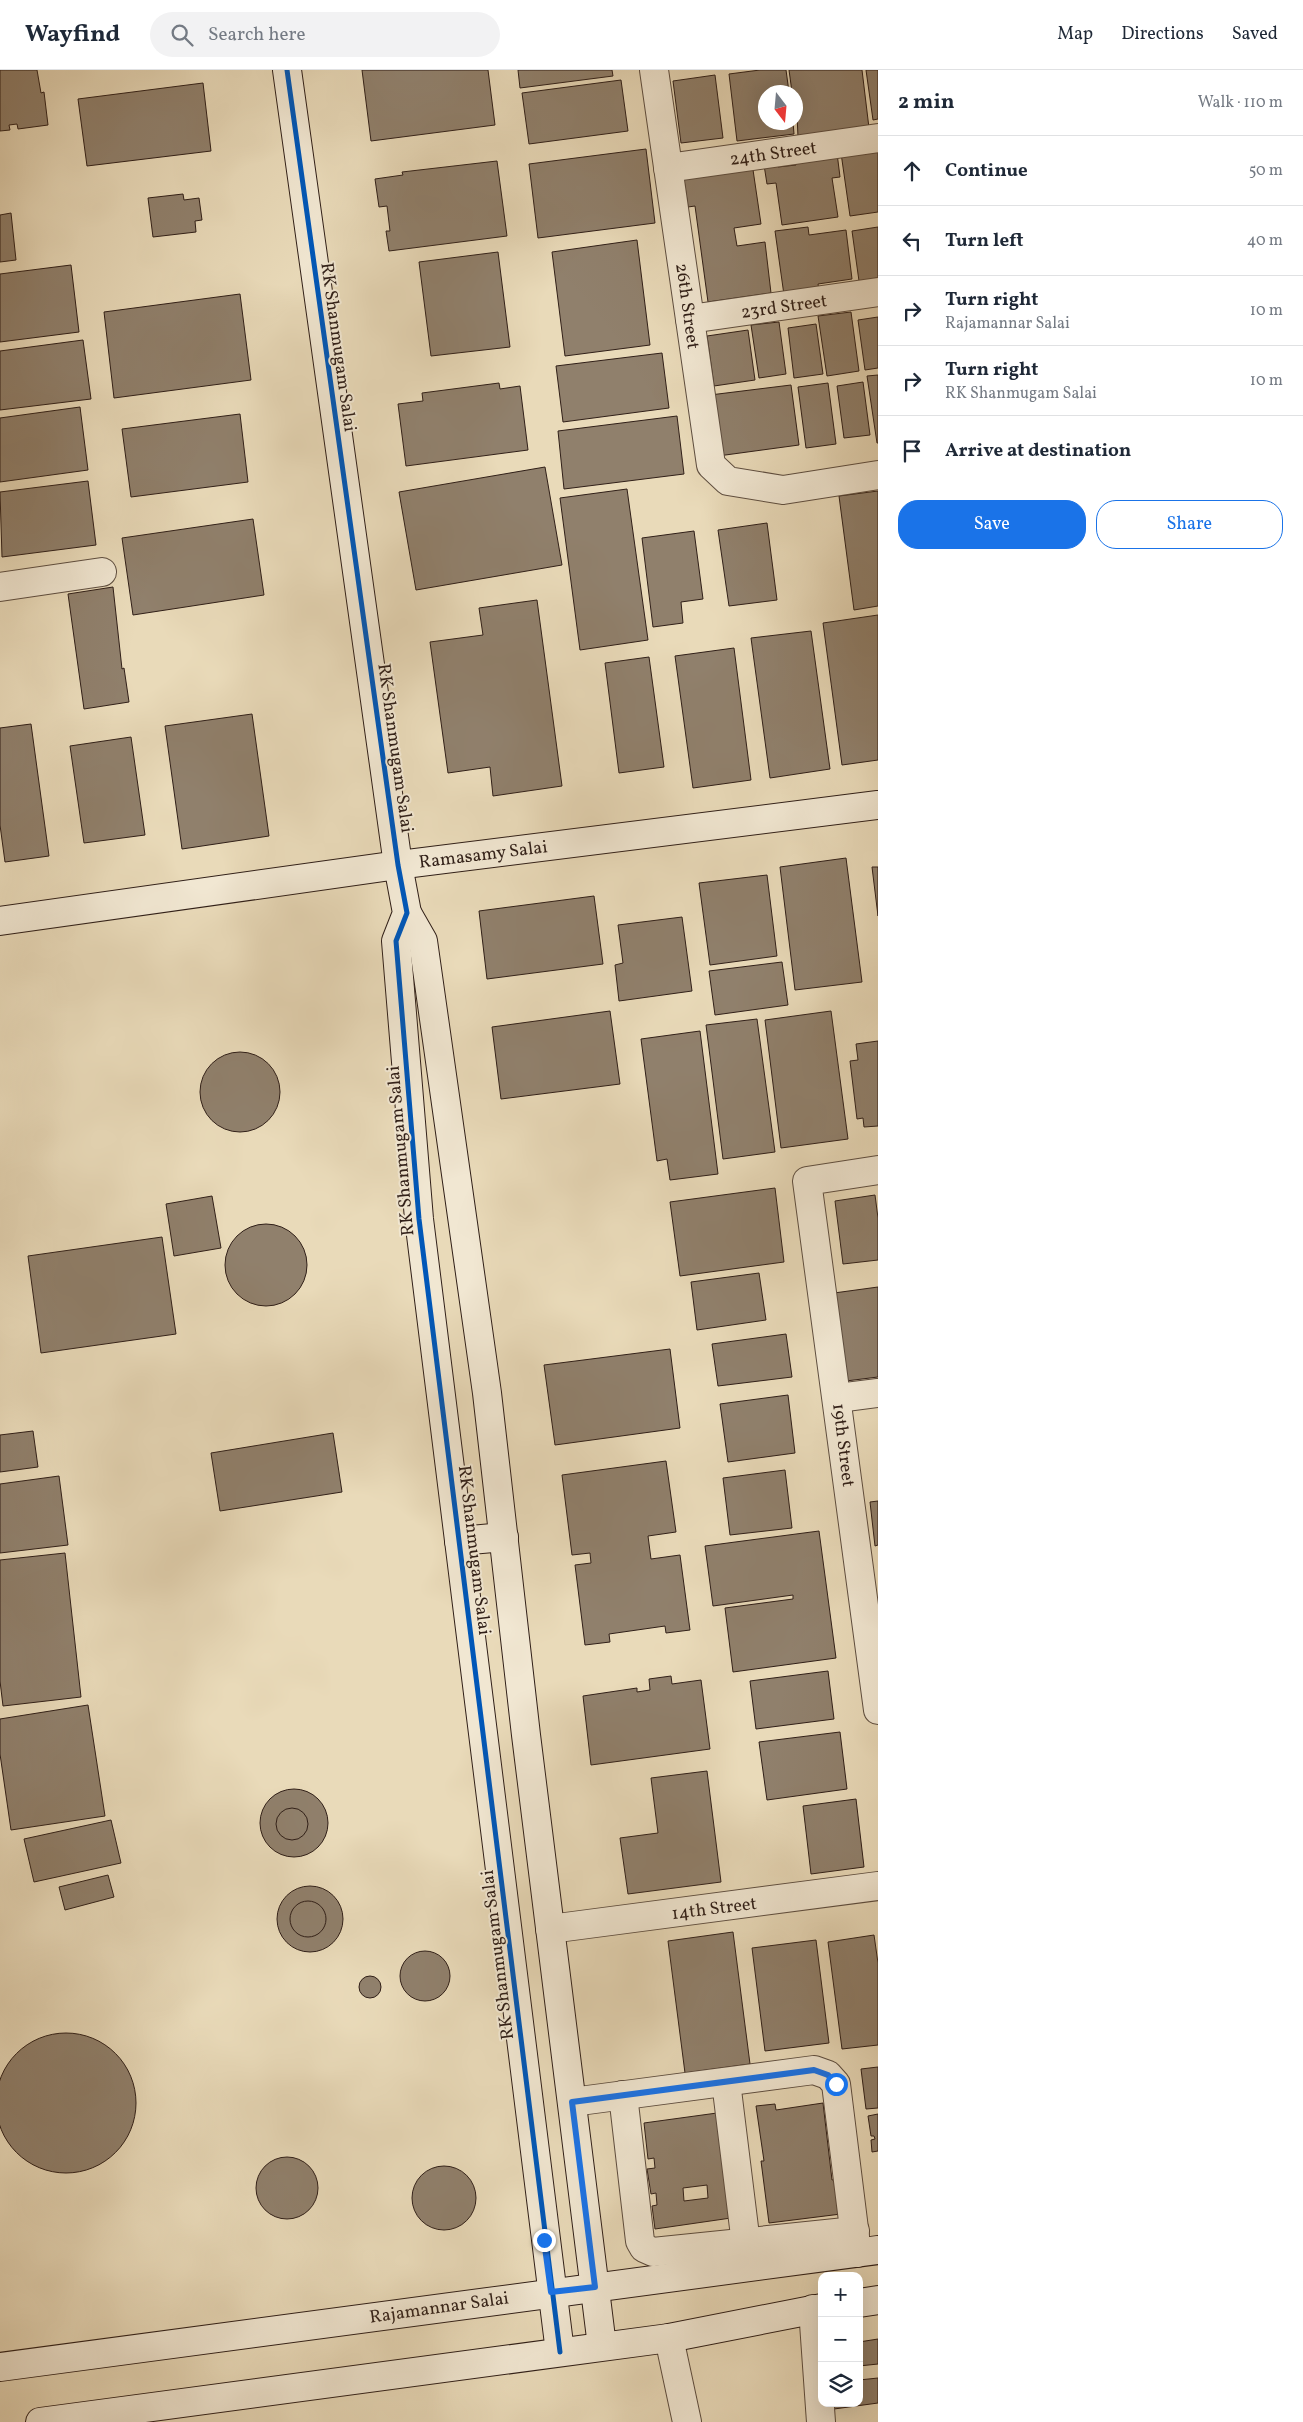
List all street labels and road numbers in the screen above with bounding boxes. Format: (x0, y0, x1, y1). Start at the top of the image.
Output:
street label: 24th Street (728, 136, 818, 173)
street label: RK Shanmugam Salai (313, 261, 362, 434)
street label: 26th Street (668, 262, 705, 351)
street label: 23rd Street (739, 289, 829, 326)
street label: RK Shanmugam Salai (370, 662, 419, 835)
street label: Ramasamy Salai (417, 835, 549, 876)
street label: RK Shanmugam Salai (382, 1065, 421, 1237)
street label: 19th Street (825, 1402, 860, 1488)
street label: RK Shanmugam Salai (451, 1464, 496, 1637)
street label: RK Shanmugam Salai (476, 1868, 521, 2041)
street label: 14th Street (670, 1892, 758, 1927)
street label: Rajamannar Salai (368, 2286, 511, 2331)

